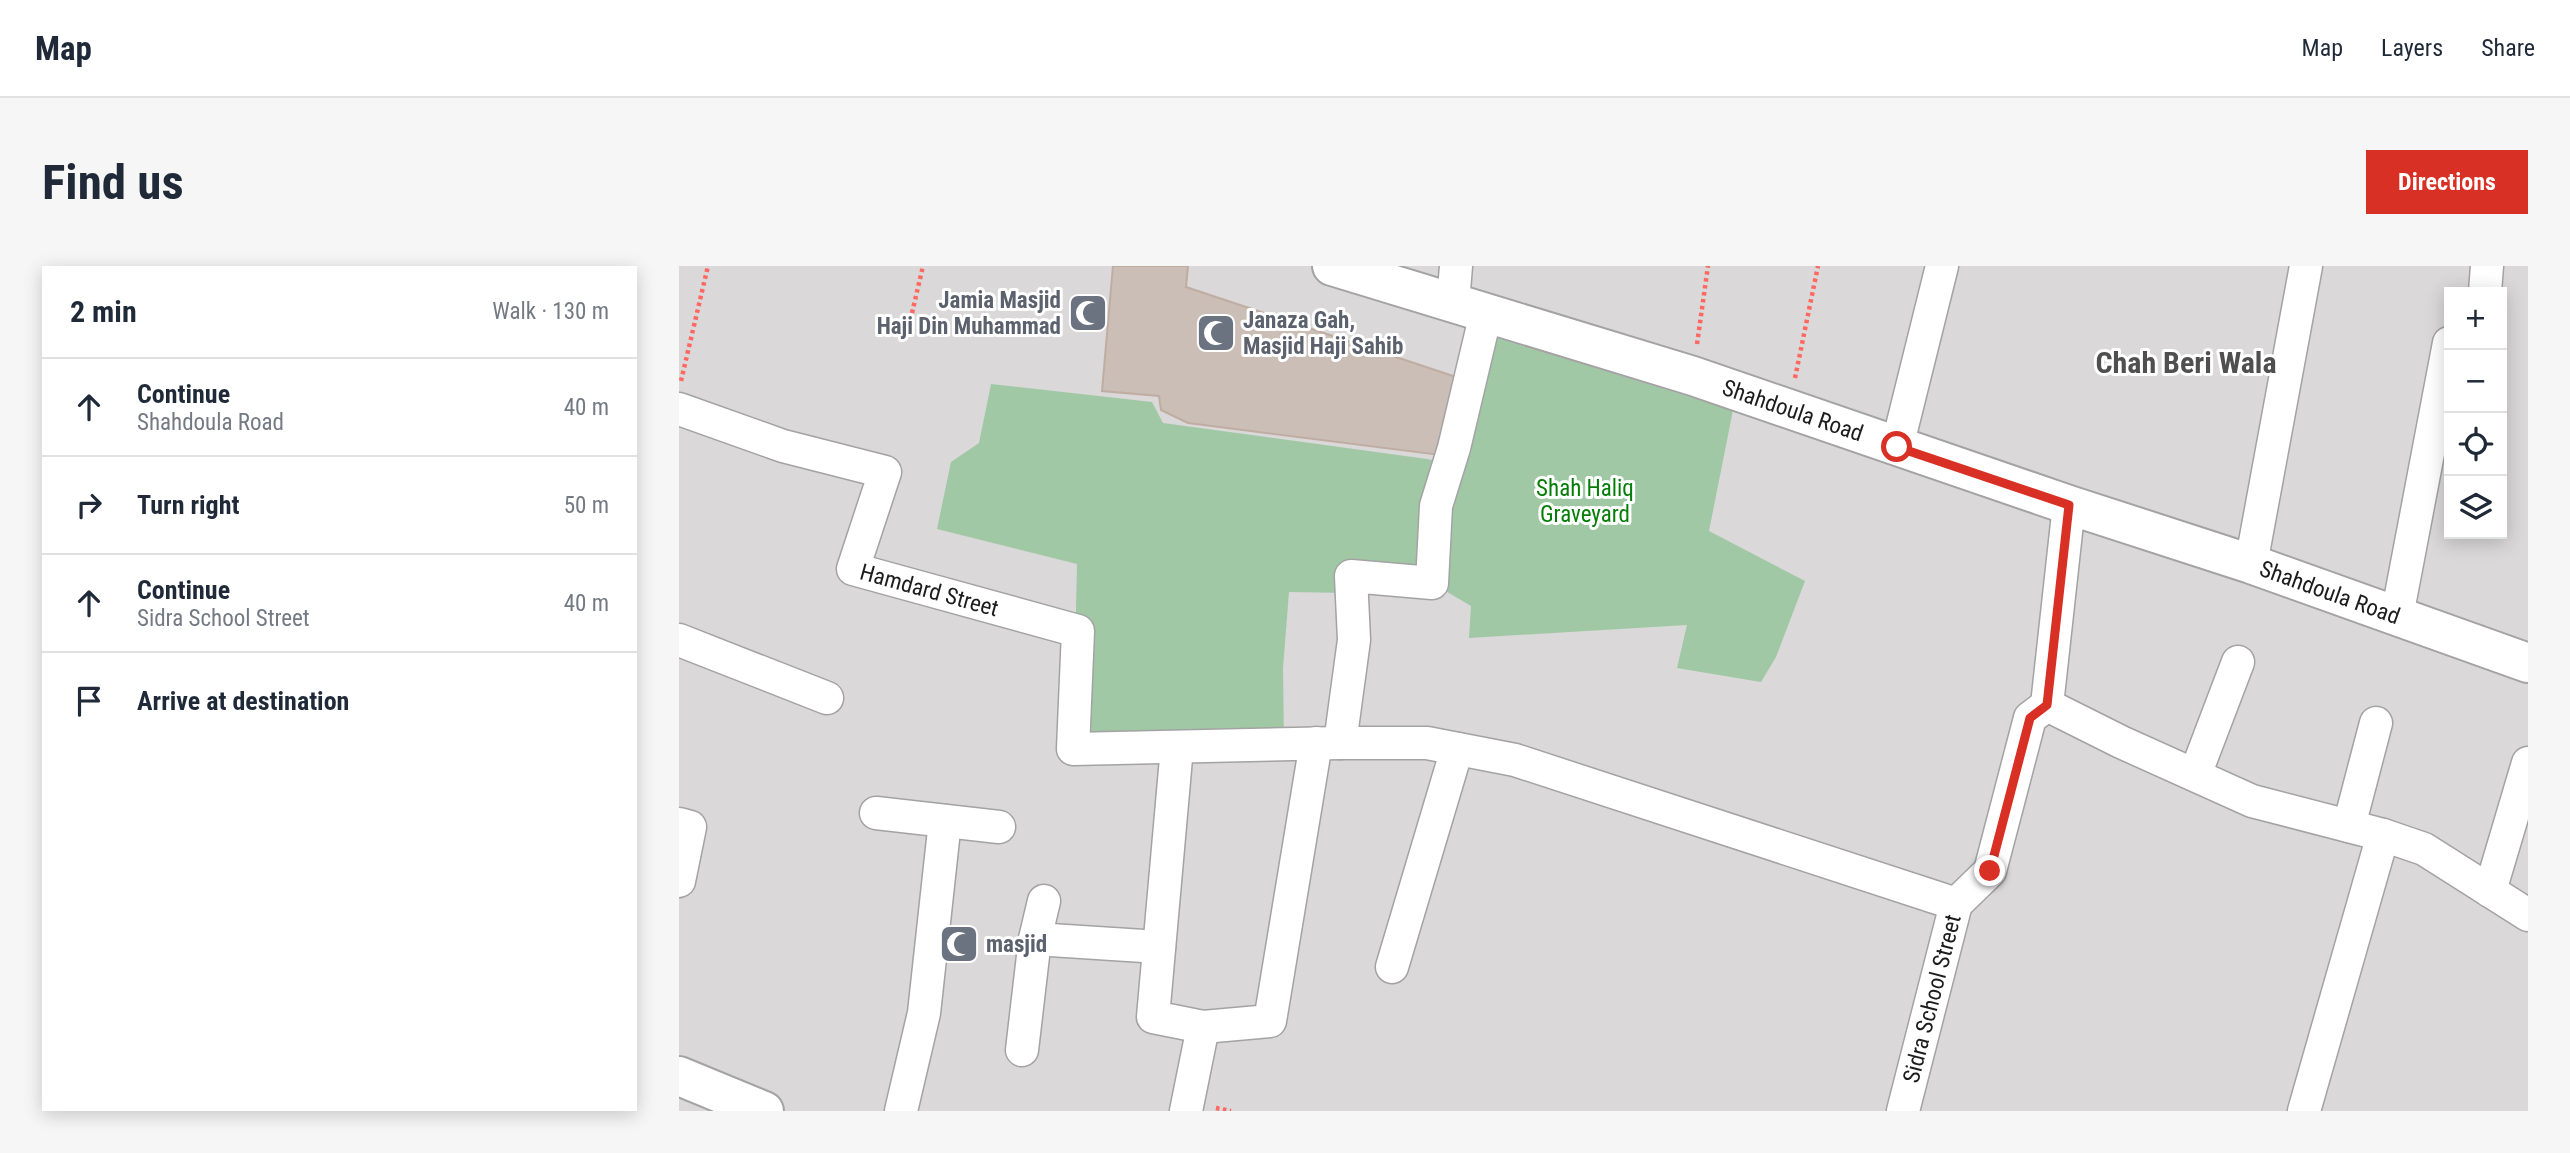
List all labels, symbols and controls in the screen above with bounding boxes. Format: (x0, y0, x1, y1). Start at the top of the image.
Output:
text: Map (35, 29, 92, 68)
text: Map (2302, 34, 2343, 62)
text: Layers (2381, 34, 2443, 62)
text: Share (2481, 34, 2535, 62)
button: Directions (2366, 150, 2528, 214)
text: Find us (42, 154, 184, 211)
place label: Jamia Masjid Haji Din Muhammad (877, 287, 1061, 340)
map controls (2444, 287, 2507, 539)
button: + (2444, 287, 2507, 350)
mosque icon: Jamia Masjid Haji Din Muhammad (1067, 292, 1109, 334)
text: 2 min (70, 294, 137, 329)
text: Walk · 130 m (492, 298, 609, 325)
place label: Janaza Gah, Masjid Haji Sahib (1243, 307, 1403, 360)
mosque icon: Janaza Gah, Masjid Haji Sahib (1195, 312, 1237, 354)
district label: Chah Beri Wala (2095, 345, 2277, 380)
button: − (2444, 350, 2507, 413)
street label: Shahdoula Road (1719, 374, 1867, 447)
text: Continue (137, 379, 230, 409)
icon: ahead (70, 388, 108, 426)
text: 40 m (564, 394, 609, 421)
text: Shahdoula Road (137, 409, 284, 436)
button: locate (2444, 413, 2507, 476)
route start (1881, 431, 1912, 462)
park label: Shah Haliq Graveyard (1536, 475, 1634, 528)
button: layers (2444, 476, 2507, 539)
icon: right (70, 486, 108, 524)
text: Turn right (137, 490, 239, 520)
text: 50 m (564, 492, 609, 519)
street label: Shahdoula Road (2256, 555, 2404, 630)
street label: Hamdard Street (857, 558, 1002, 622)
text: Continue (137, 575, 230, 605)
icon: ahead (70, 584, 108, 622)
text: 40 m (564, 590, 609, 617)
text: Sidra School Street (137, 605, 310, 632)
icon: arrive (70, 682, 108, 720)
text: Arrive at destination (137, 686, 349, 716)
route end (1974, 855, 2005, 886)
street label: Sidra School Street (1897, 912, 1966, 1086)
mosque icon: masjid (938, 923, 980, 965)
place label: masjid (986, 931, 1047, 958)

